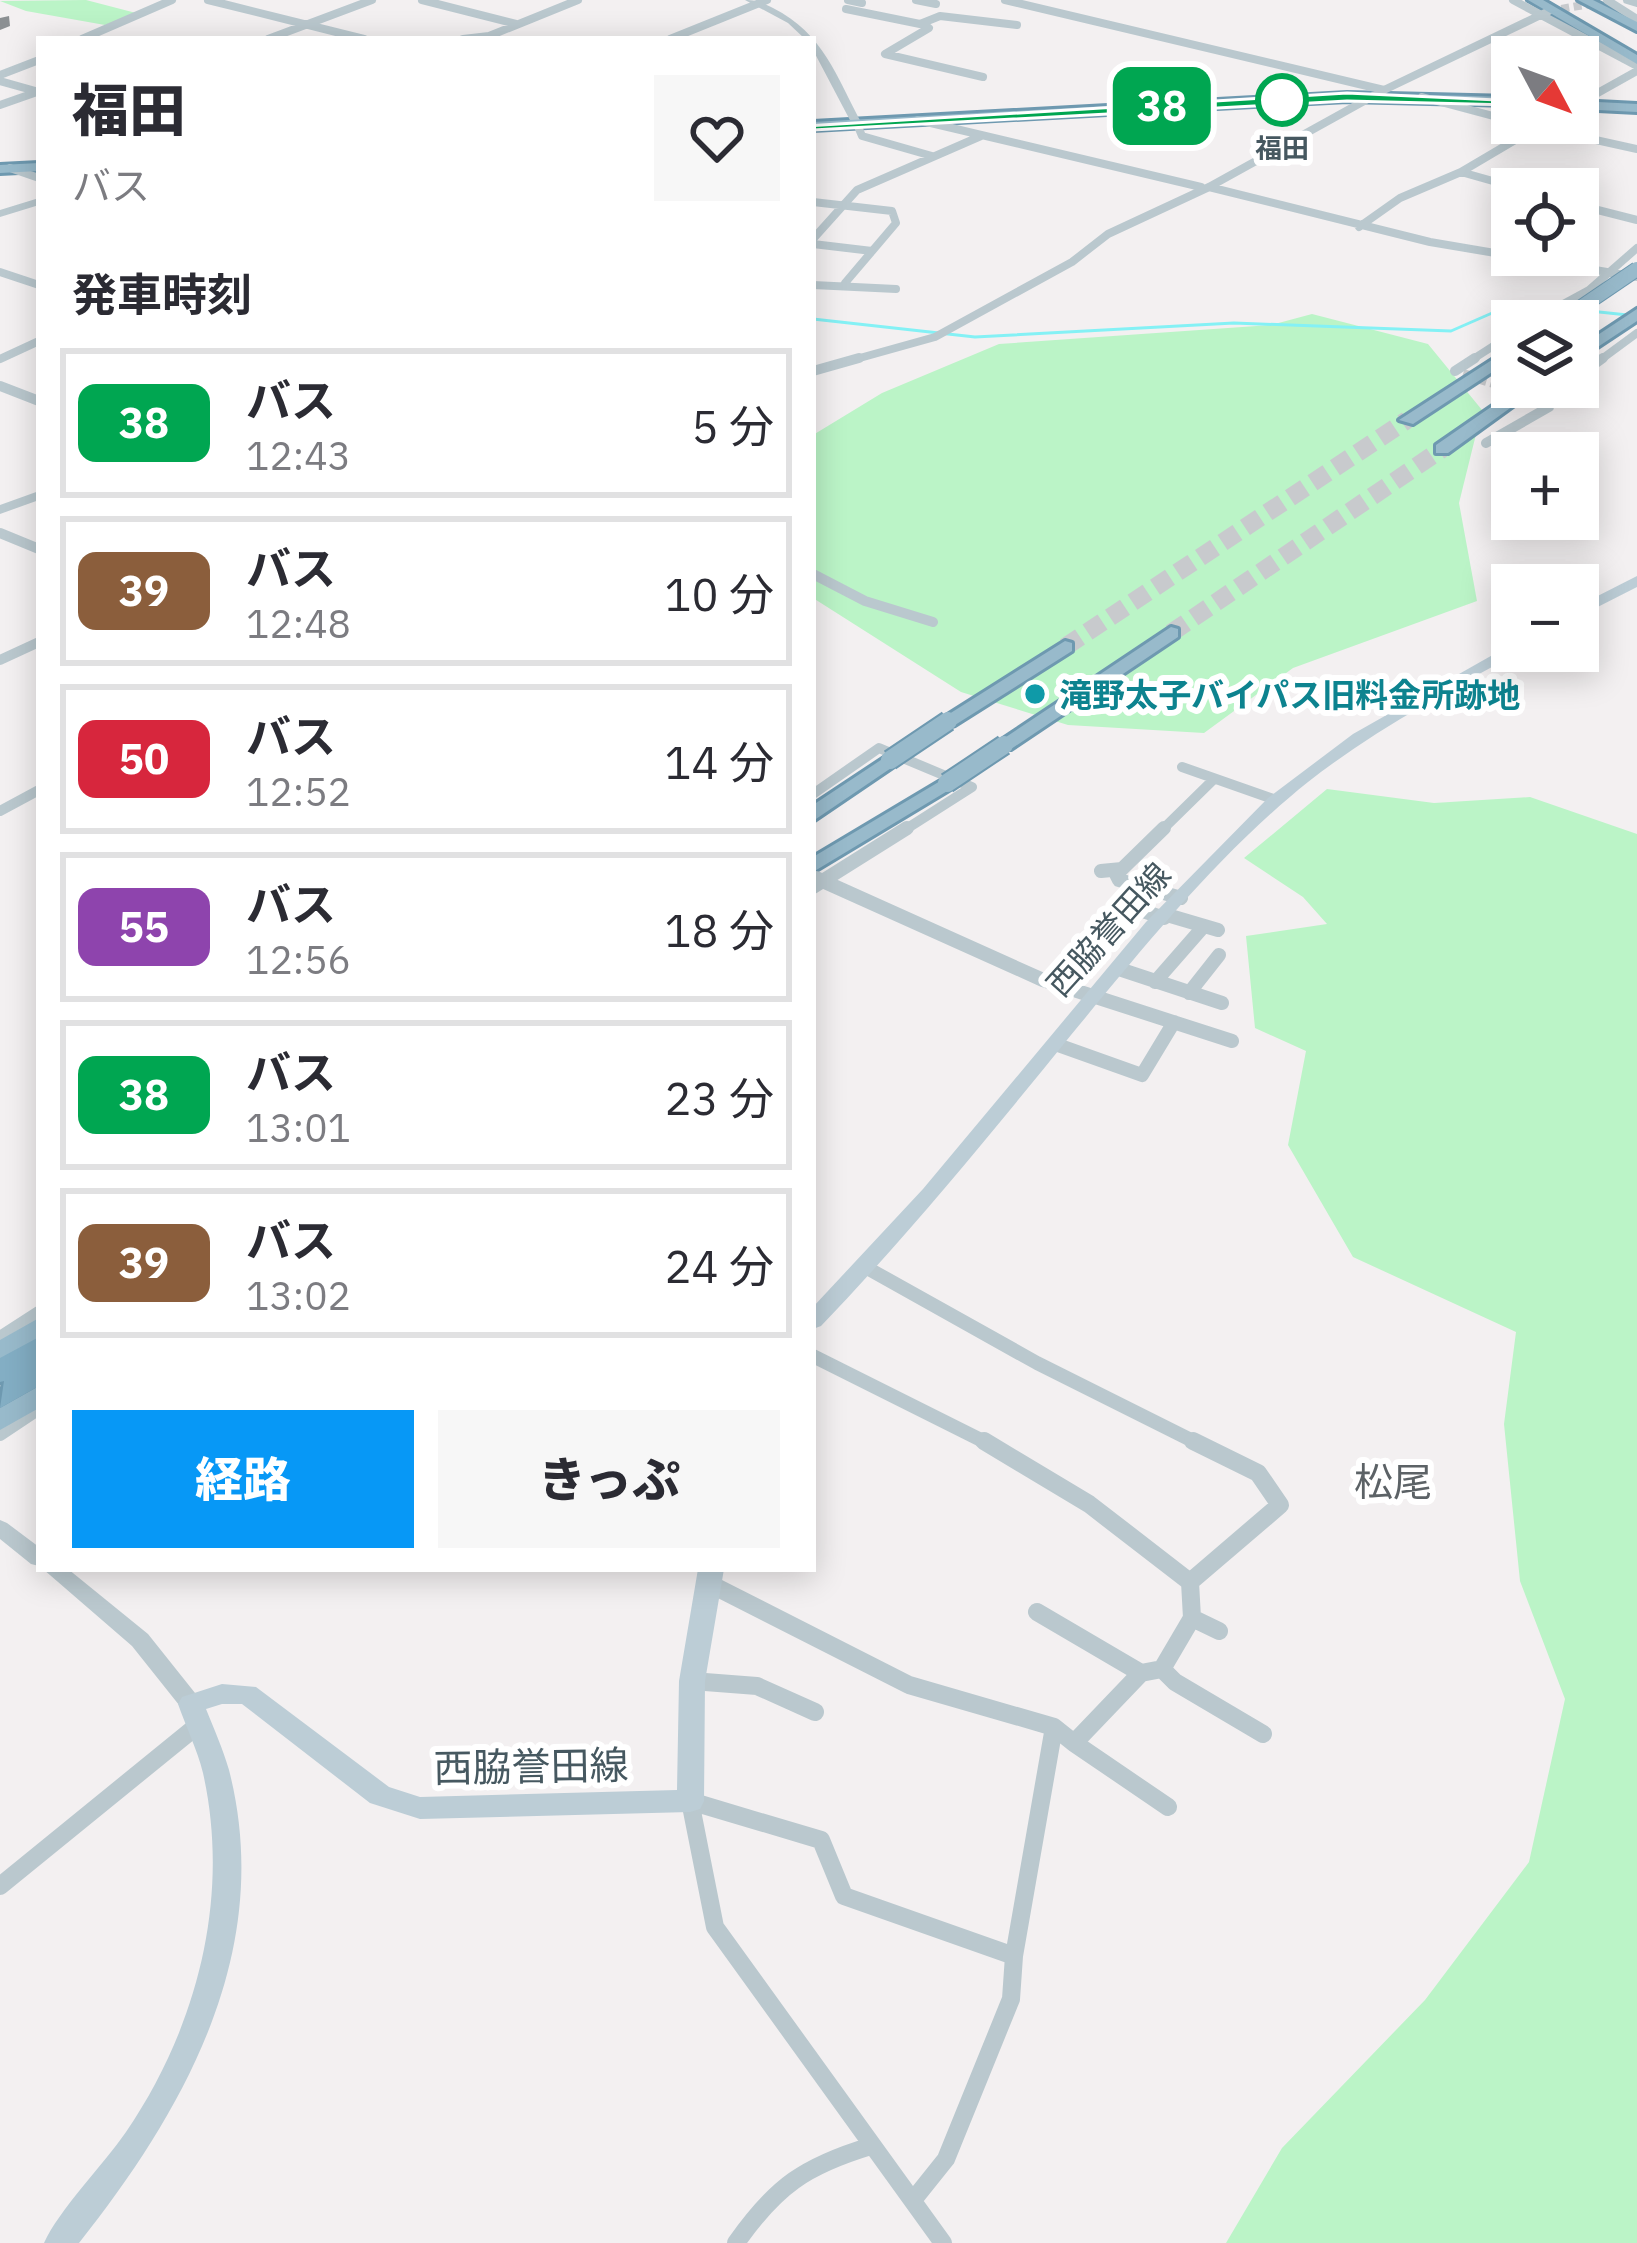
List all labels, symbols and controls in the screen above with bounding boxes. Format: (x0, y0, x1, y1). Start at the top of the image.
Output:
north arrow (1491, 36, 1599, 144)
map controls (1491, 36, 1599, 672)
line badge: 38 (1108, 67, 1216, 145)
text: 福田 (72, 73, 186, 147)
button: heart (654, 75, 780, 201)
marker: 福田 (1257, 75, 1307, 125)
text: 38 (1137, 78, 1187, 133)
place label: 福田 (1255, 130, 1309, 165)
text: バス (72, 160, 150, 211)
button: locate (1491, 168, 1599, 276)
text: 発車時刻 (72, 265, 252, 323)
button: layers (1491, 300, 1599, 408)
text: バス (246, 371, 336, 429)
text: 38 (119, 395, 169, 450)
text: 5 分 (691, 397, 774, 455)
text: 12:43 (246, 430, 351, 481)
button: + (1491, 432, 1599, 540)
text: バス (246, 539, 336, 597)
text: 39 (119, 563, 169, 618)
button: − (1491, 564, 1599, 672)
text: 10 分 (664, 565, 774, 623)
text: 12:48 (246, 598, 351, 649)
place label: 滝野太子バイパス旧料金所跡地 (1059, 673, 1520, 716)
marker: 滝野太子バイパス旧料金所跡地 (1022, 681, 1048, 707)
text: バス (246, 707, 336, 765)
text: 50 (119, 731, 169, 786)
text: 14 分 (664, 733, 774, 791)
text: 12:52 (246, 766, 351, 817)
street label: 西脇誉田線 (1037, 853, 1179, 1005)
text: バス (246, 875, 336, 933)
text: 55 (119, 899, 169, 954)
text: 18 分 (664, 901, 774, 959)
text: 12:56 (246, 934, 351, 985)
text: バス (246, 1043, 336, 1101)
text: 38 (119, 1067, 169, 1122)
text: 23 分 (664, 1069, 774, 1127)
text: 13:01 (246, 1102, 351, 1153)
text: バス (246, 1211, 336, 1269)
text: 39 (119, 1235, 169, 1290)
text: 24 分 (664, 1237, 774, 1295)
text: 13:02 (246, 1270, 351, 1321)
button: 経路 (72, 1410, 414, 1548)
button: きっぷ (438, 1410, 780, 1548)
district label: 松尾 (1354, 1456, 1432, 1507)
street label: 西脇誉田線 (433, 1739, 629, 1793)

